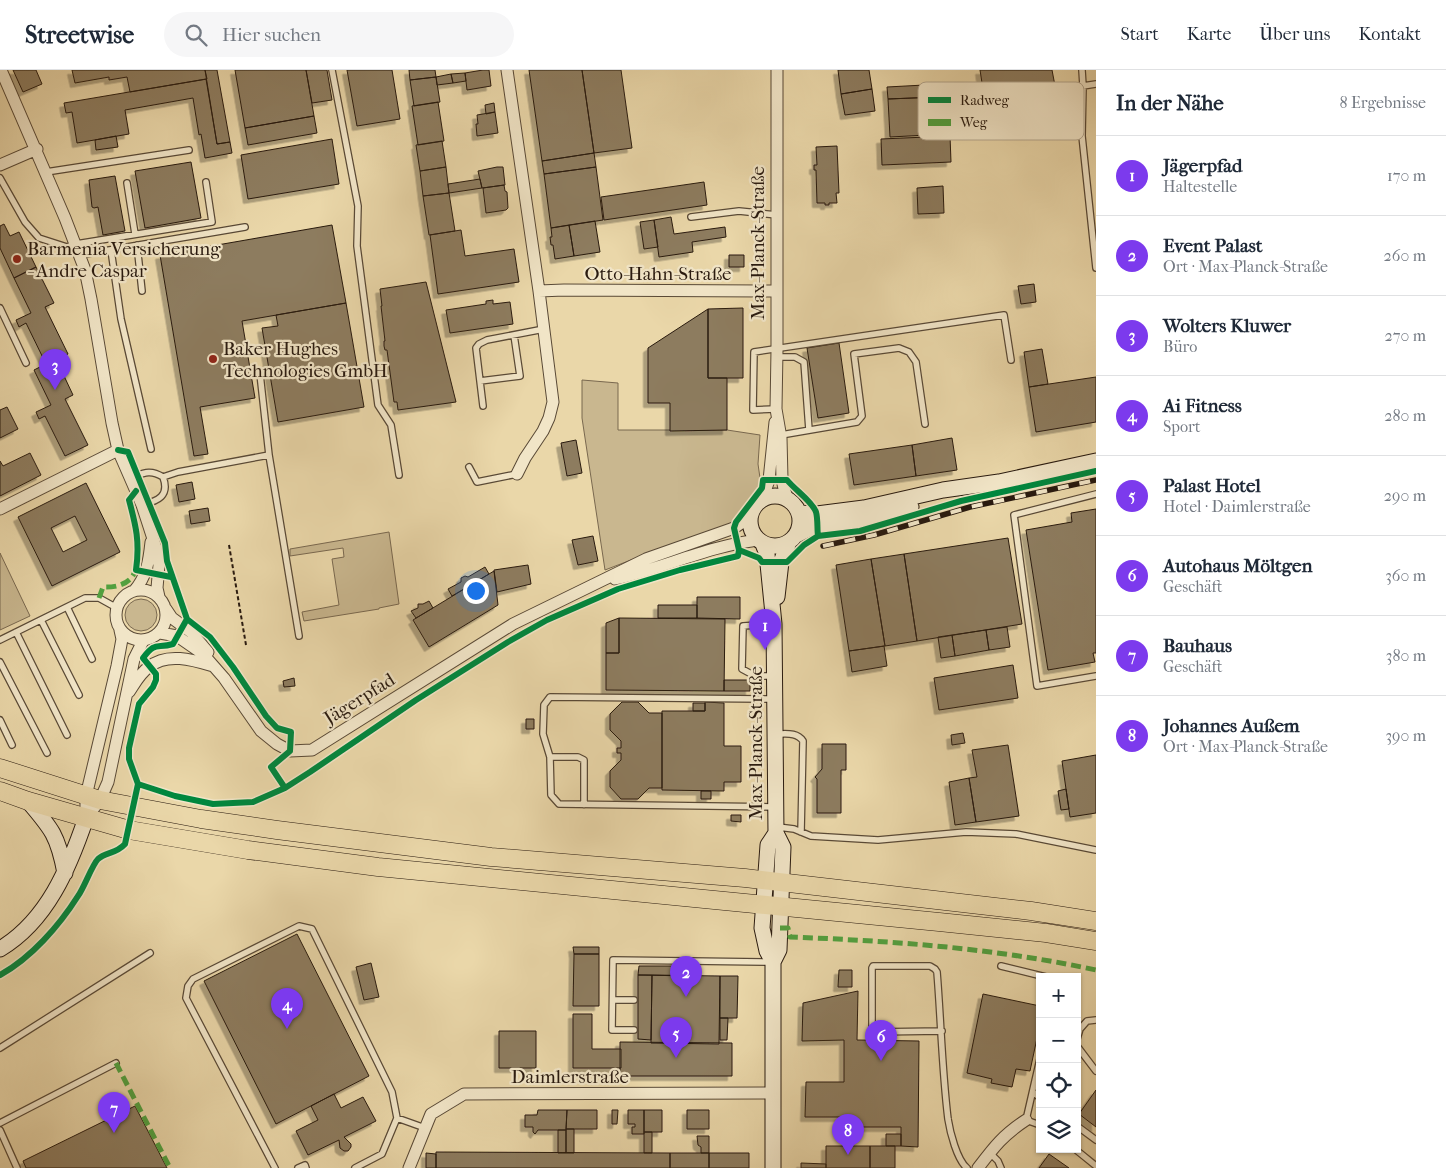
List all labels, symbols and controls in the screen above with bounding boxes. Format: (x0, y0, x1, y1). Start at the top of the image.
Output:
search box (164, 12, 514, 57)
text: Streetwise (25, 21, 134, 49)
icon: search (182, 21, 210, 49)
text: Hier suchen (222, 24, 321, 46)
text: Start (1120, 24, 1159, 45)
text: Karte (1187, 24, 1231, 45)
text: Über uns (1259, 24, 1330, 45)
text: Kontakt (1358, 24, 1421, 45)
legend (918, 82, 1084, 140)
text: In der Nähe (1116, 91, 1224, 115)
text: Radweg (960, 92, 1009, 109)
text: 8 Ergebnisse (1340, 93, 1426, 112)
text: Weg (959, 114, 988, 131)
text: Jägerpfad (1163, 155, 1242, 177)
street label: Max-Planck-Straße (747, 166, 769, 320)
text: 1 (1129, 166, 1135, 185)
text: 170 m (1387, 166, 1426, 185)
text: Haltestelle (1163, 177, 1237, 196)
text: Event Palast (1163, 235, 1263, 257)
place label: Barmenia Versicherung - Andre Caspar (27, 238, 221, 282)
text: 2 (1128, 246, 1136, 265)
text: 260 m (1384, 246, 1426, 265)
marker: Barmenia Versicherung - Andre Caspar (11, 253, 23, 265)
text: Ort · Max-Planck-Straße (1163, 257, 1328, 276)
street label: Otto-Hahn-Straße (585, 263, 731, 285)
text: Wolters Kluwer (1163, 315, 1291, 337)
text: 3 (1129, 326, 1135, 345)
text: 270 m (1385, 326, 1426, 345)
text: Büro (1163, 337, 1197, 356)
place label: Baker Hughes Technologies GmbH (223, 338, 388, 382)
pin: 3 (39, 349, 71, 390)
marker: Baker Hughes Technologies GmbH (207, 353, 219, 365)
text: Ai Fitness (1163, 395, 1242, 417)
text: 4 (1127, 406, 1137, 425)
text: 280 m (1384, 406, 1426, 425)
text: Sport (1163, 417, 1201, 436)
text: Palast Hotel (1163, 475, 1261, 497)
text: 5 (1129, 486, 1135, 505)
text: 290 m (1384, 486, 1426, 505)
text: Hotel · Daimlerstraße (1163, 497, 1311, 516)
text: Autohaus Möltgen (1163, 555, 1312, 577)
text: 6 (1128, 566, 1136, 585)
text: 360 m (1385, 566, 1426, 585)
text: Geschäft (1163, 577, 1223, 596)
your location (463, 578, 489, 604)
pin: 1 (749, 609, 781, 650)
text: Bauhaus (1163, 635, 1232, 657)
text: 7 (1128, 646, 1136, 665)
text: 380 m (1386, 646, 1426, 665)
text: Geschäft (1163, 657, 1223, 676)
street label: Max-Planck-Straße (745, 666, 767, 820)
street label: Jägerpfad (318, 668, 400, 730)
text: Johannes Außem (1163, 715, 1300, 737)
text: 8 (1128, 726, 1136, 745)
text: 390 m (1385, 726, 1426, 745)
text: Ort · Max-Planck-Straße (1163, 737, 1328, 756)
pin: 2 (670, 956, 702, 997)
map controls (1036, 973, 1081, 1153)
button: + (1036, 973, 1081, 1018)
pin: 4 (271, 988, 303, 1029)
pin: 5 (660, 1017, 692, 1058)
button: − (1036, 1018, 1081, 1063)
pin: 6 (865, 1020, 897, 1061)
button: locate (1036, 1063, 1081, 1108)
street label: Daimlerstraße (511, 1066, 629, 1088)
pin: 7 (98, 1092, 130, 1133)
button: layers (1036, 1108, 1081, 1153)
pin: 8 (832, 1114, 864, 1155)

